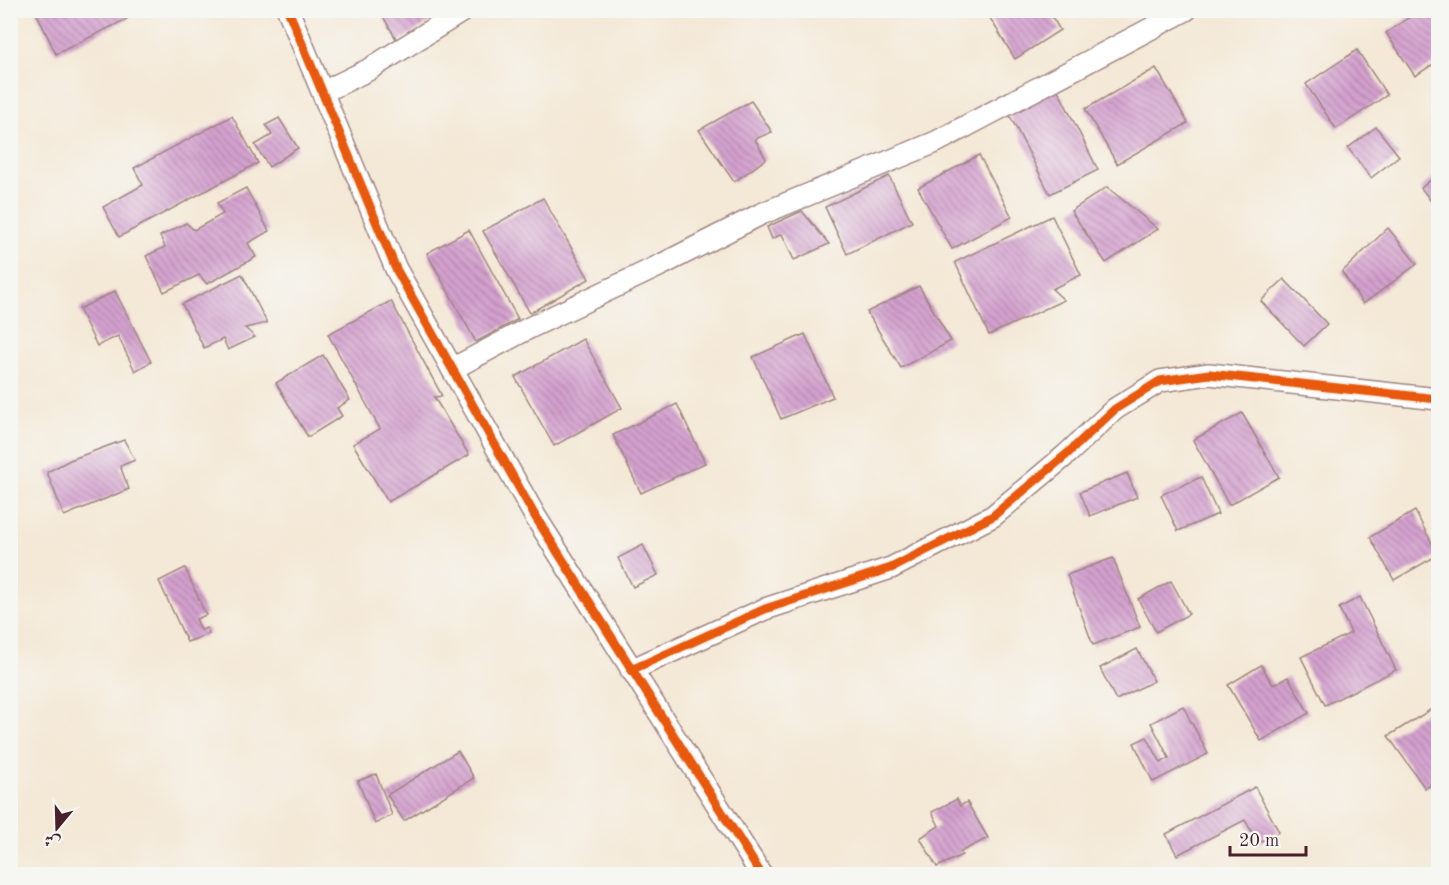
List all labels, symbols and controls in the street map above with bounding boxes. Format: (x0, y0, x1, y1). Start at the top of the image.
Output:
north arrow (27, 798, 87, 858)
scale bar (1230, 819, 1306, 857)
text: ش (43, 830, 63, 850)
text: 20 m (1239, 832, 1279, 850)

